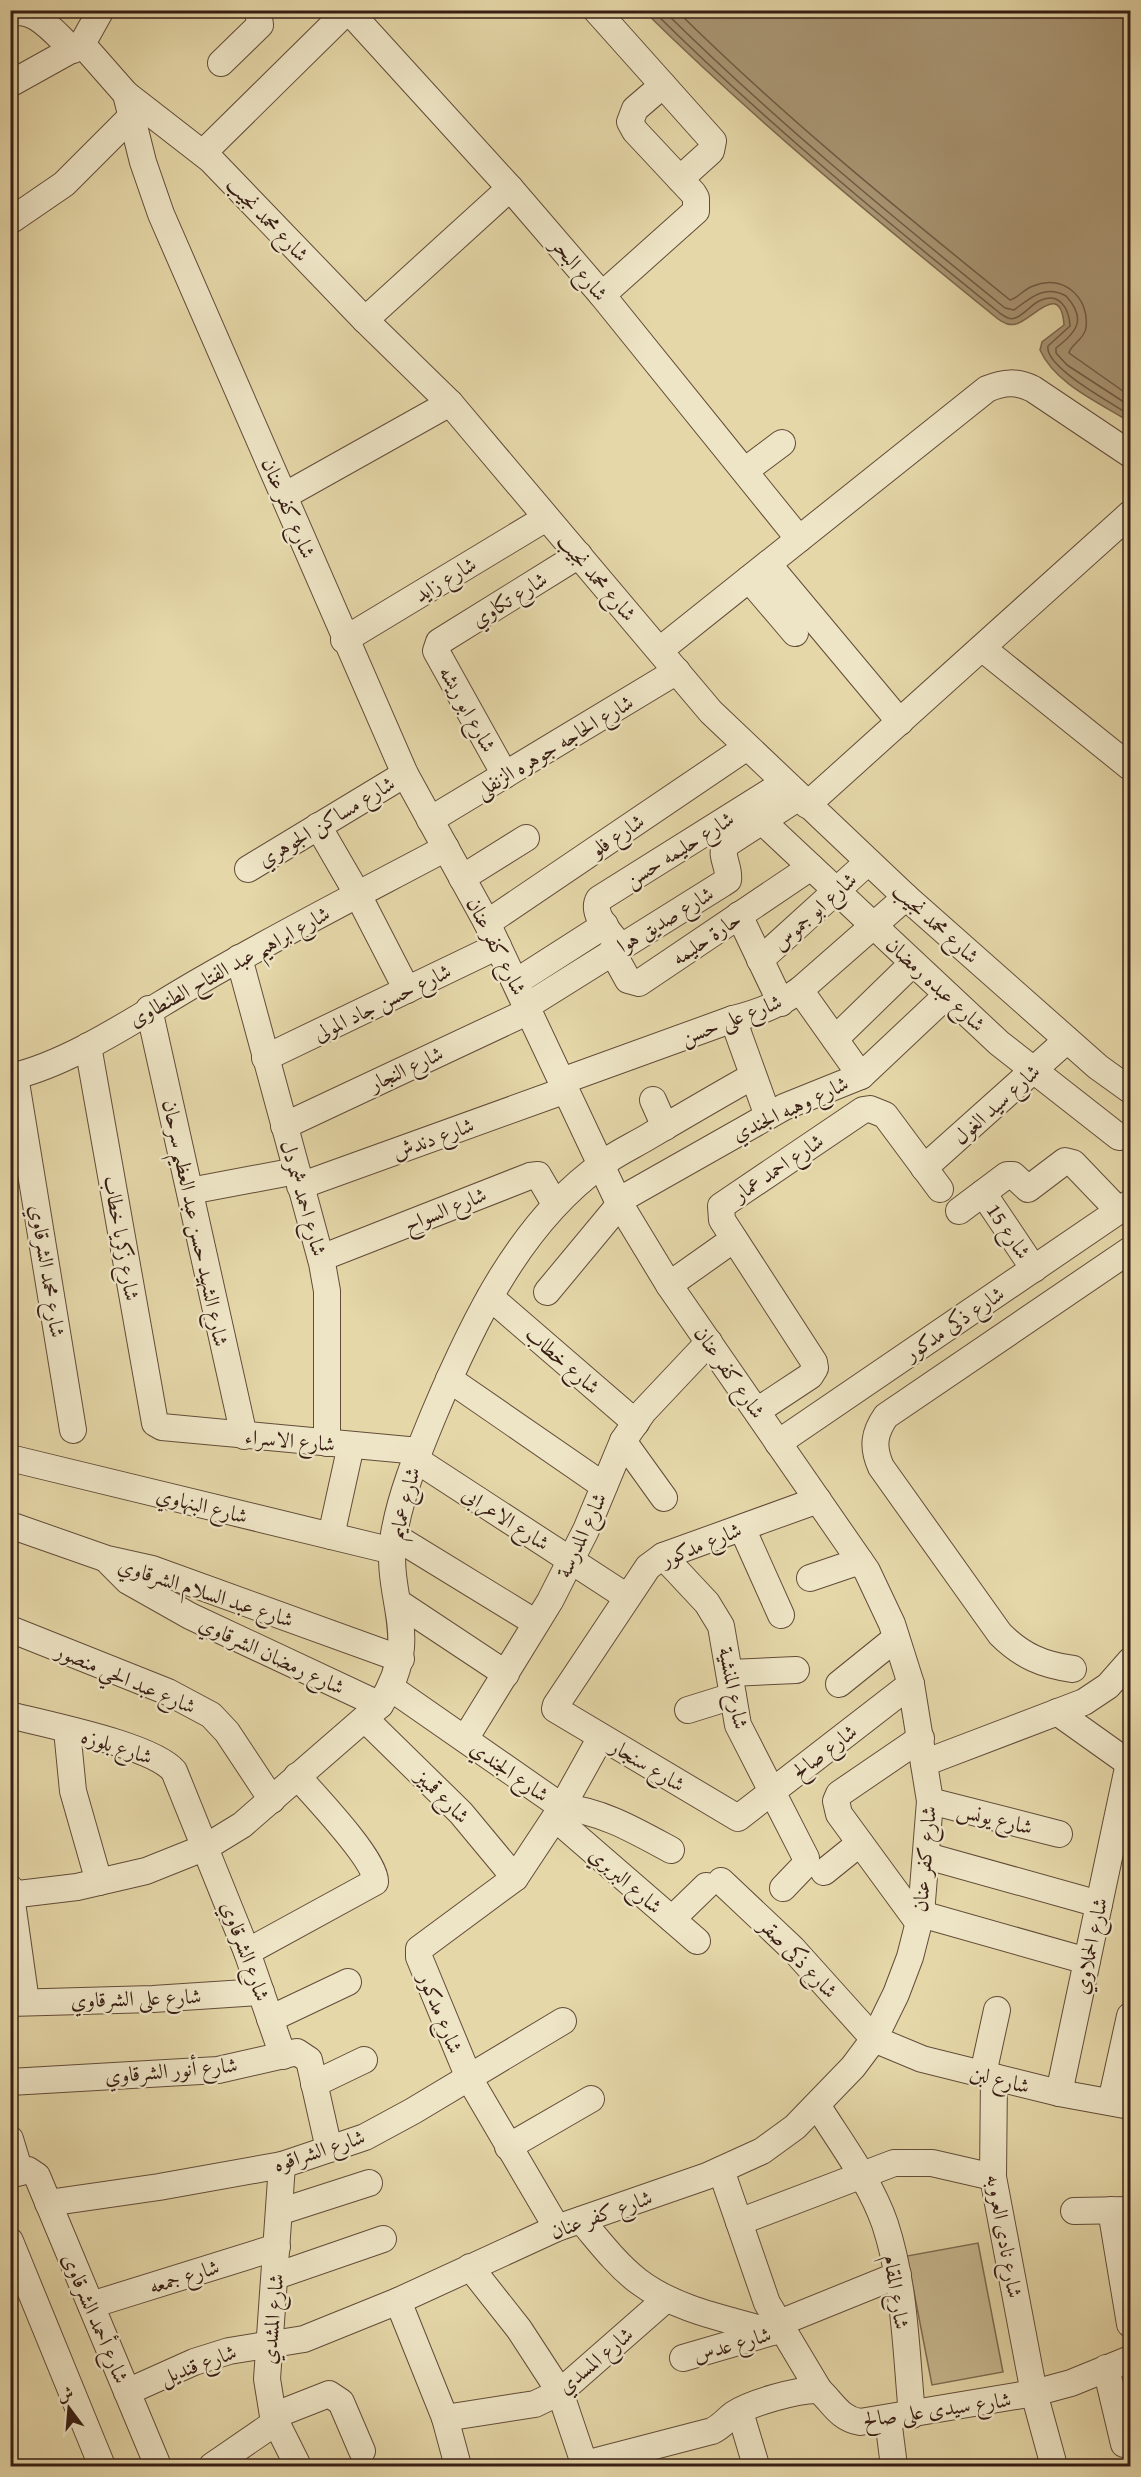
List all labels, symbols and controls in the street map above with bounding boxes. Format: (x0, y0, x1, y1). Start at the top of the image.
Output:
street label: شارع محمد نجيب (217, 169, 317, 271)
street label: شارع البحر (541, 229, 616, 309)
street label: شارع كفر عنان (251, 453, 324, 564)
street label: شارع محمد نجيب (548, 526, 644, 630)
street label: شارع زايد (408, 548, 484, 612)
street label: شارع تكاوي (465, 563, 555, 637)
street label: شارع ابو ريشه (429, 660, 504, 759)
street label: شارع الحاجه جوهره الزنفلى (469, 686, 641, 808)
street label: شارع مساكن الجوهري (252, 768, 402, 877)
street label: شارع حليمه حسن (618, 803, 741, 898)
street label: شارع فلو (582, 806, 652, 868)
street label: شارع ابو جموس (765, 864, 865, 960)
street label: شارع محمد نجيب (883, 875, 987, 973)
street label: شارع صديق هوا (611, 878, 721, 963)
street label: شارع كفر عنان (456, 891, 535, 1002)
street label: شارع ابراهيم عبد الفتاح الطنطاوى (123, 898, 338, 1040)
street label: حارة حليمه (665, 903, 747, 973)
street label: شارع عبده رمضان (877, 929, 993, 1041)
street label: شارع حسن جاد المولى (308, 955, 458, 1052)
street label: شارع على حسن (676, 985, 787, 1055)
street label: شارع النجار (362, 1037, 450, 1102)
street label: شارع سيد الغول (945, 1056, 1049, 1154)
street label: شارع وهبه الجندي (727, 1067, 855, 1151)
street label: شارع الشهيد حسن عبد العظيم سرحان (149, 1097, 237, 1351)
street label: شارع دندش (388, 1109, 479, 1170)
street label: شارع احمد عمار (725, 1125, 831, 1212)
street label: شارع احمد شمردل (270, 1136, 335, 1261)
street label: شارع زكريا خطاب (93, 1173, 148, 1304)
street label: شارع السواح (399, 1178, 493, 1243)
street label: شارع 15 (977, 1197, 1039, 1267)
street label: شارع محمد الشرقاوي (19, 1202, 74, 1340)
street label: شارع ذكى مدكور (896, 1278, 1012, 1372)
street label: شارع خطاب (517, 1319, 607, 1404)
street label: شارع كفر عنان (684, 1319, 773, 1426)
street label: شارع الاسراء (243, 1421, 336, 1462)
street label: شارع عمايم (380, 1464, 431, 1543)
street label: شارع الاعرابى (454, 1478, 556, 1560)
street label: شارع البنهاوي (152, 1479, 251, 1534)
street label: شارع المدرسة (548, 1487, 617, 1584)
street label: شارع مدكور (654, 1514, 747, 1578)
street label: شارع عبد السلام الشرقاوي (113, 1549, 298, 1638)
street label: شارع رمضان الشرقاوي (193, 1608, 350, 1705)
street label: شارع عبد الحي منصور (47, 1634, 201, 1726)
street label: شارع المنشية (708, 1644, 757, 1732)
street label: شارع صالح (785, 1716, 865, 1788)
street label: شارع بلوزه (76, 1720, 157, 1775)
street label: شارع سنجار (601, 1729, 691, 1802)
street label: شارع الجندي (463, 1733, 556, 1812)
street label: شارع قمبيز (405, 1760, 477, 1832)
street label: شارع يونس (953, 1794, 1036, 1845)
street label: شارع كفر عنان (904, 1805, 947, 1914)
street label: شارع البربري (580, 1839, 670, 1923)
street label: شارع الحملاوي (1065, 1895, 1118, 1998)
street label: شارع الشرقاوي (211, 1897, 278, 2006)
street label: شارع ذكى صقر (749, 1909, 845, 2007)
street label: شارع مدكور (407, 1966, 471, 2059)
street label: شارع على الشرقاوي (70, 1980, 202, 2019)
street label: شارع أنور الشرقاوي (103, 2049, 239, 2094)
street label: شارع لبن (966, 2057, 1033, 2104)
street label: شارع الشراقوه (269, 2121, 370, 2182)
street label: شارع نادى العروبه (976, 2172, 1031, 2301)
street label: شارع كفر عنان (546, 2181, 657, 2250)
street label: شارع أحمد الشرقاوى (52, 2248, 137, 2389)
street label: شارع جمعه (145, 2251, 224, 2304)
street label: شارع المقام (873, 2252, 918, 2332)
street label: شارع المشدي (253, 2272, 294, 2366)
street label: شارع عدس (689, 2318, 776, 2373)
street label: شارع المسدي (550, 2319, 642, 2403)
street label: شارع قنديل (155, 2336, 242, 2395)
north arrow (39, 2378, 99, 2438)
text: ش (54, 2380, 76, 2407)
street label: شارع سيدى على صالح (861, 2383, 1014, 2438)

